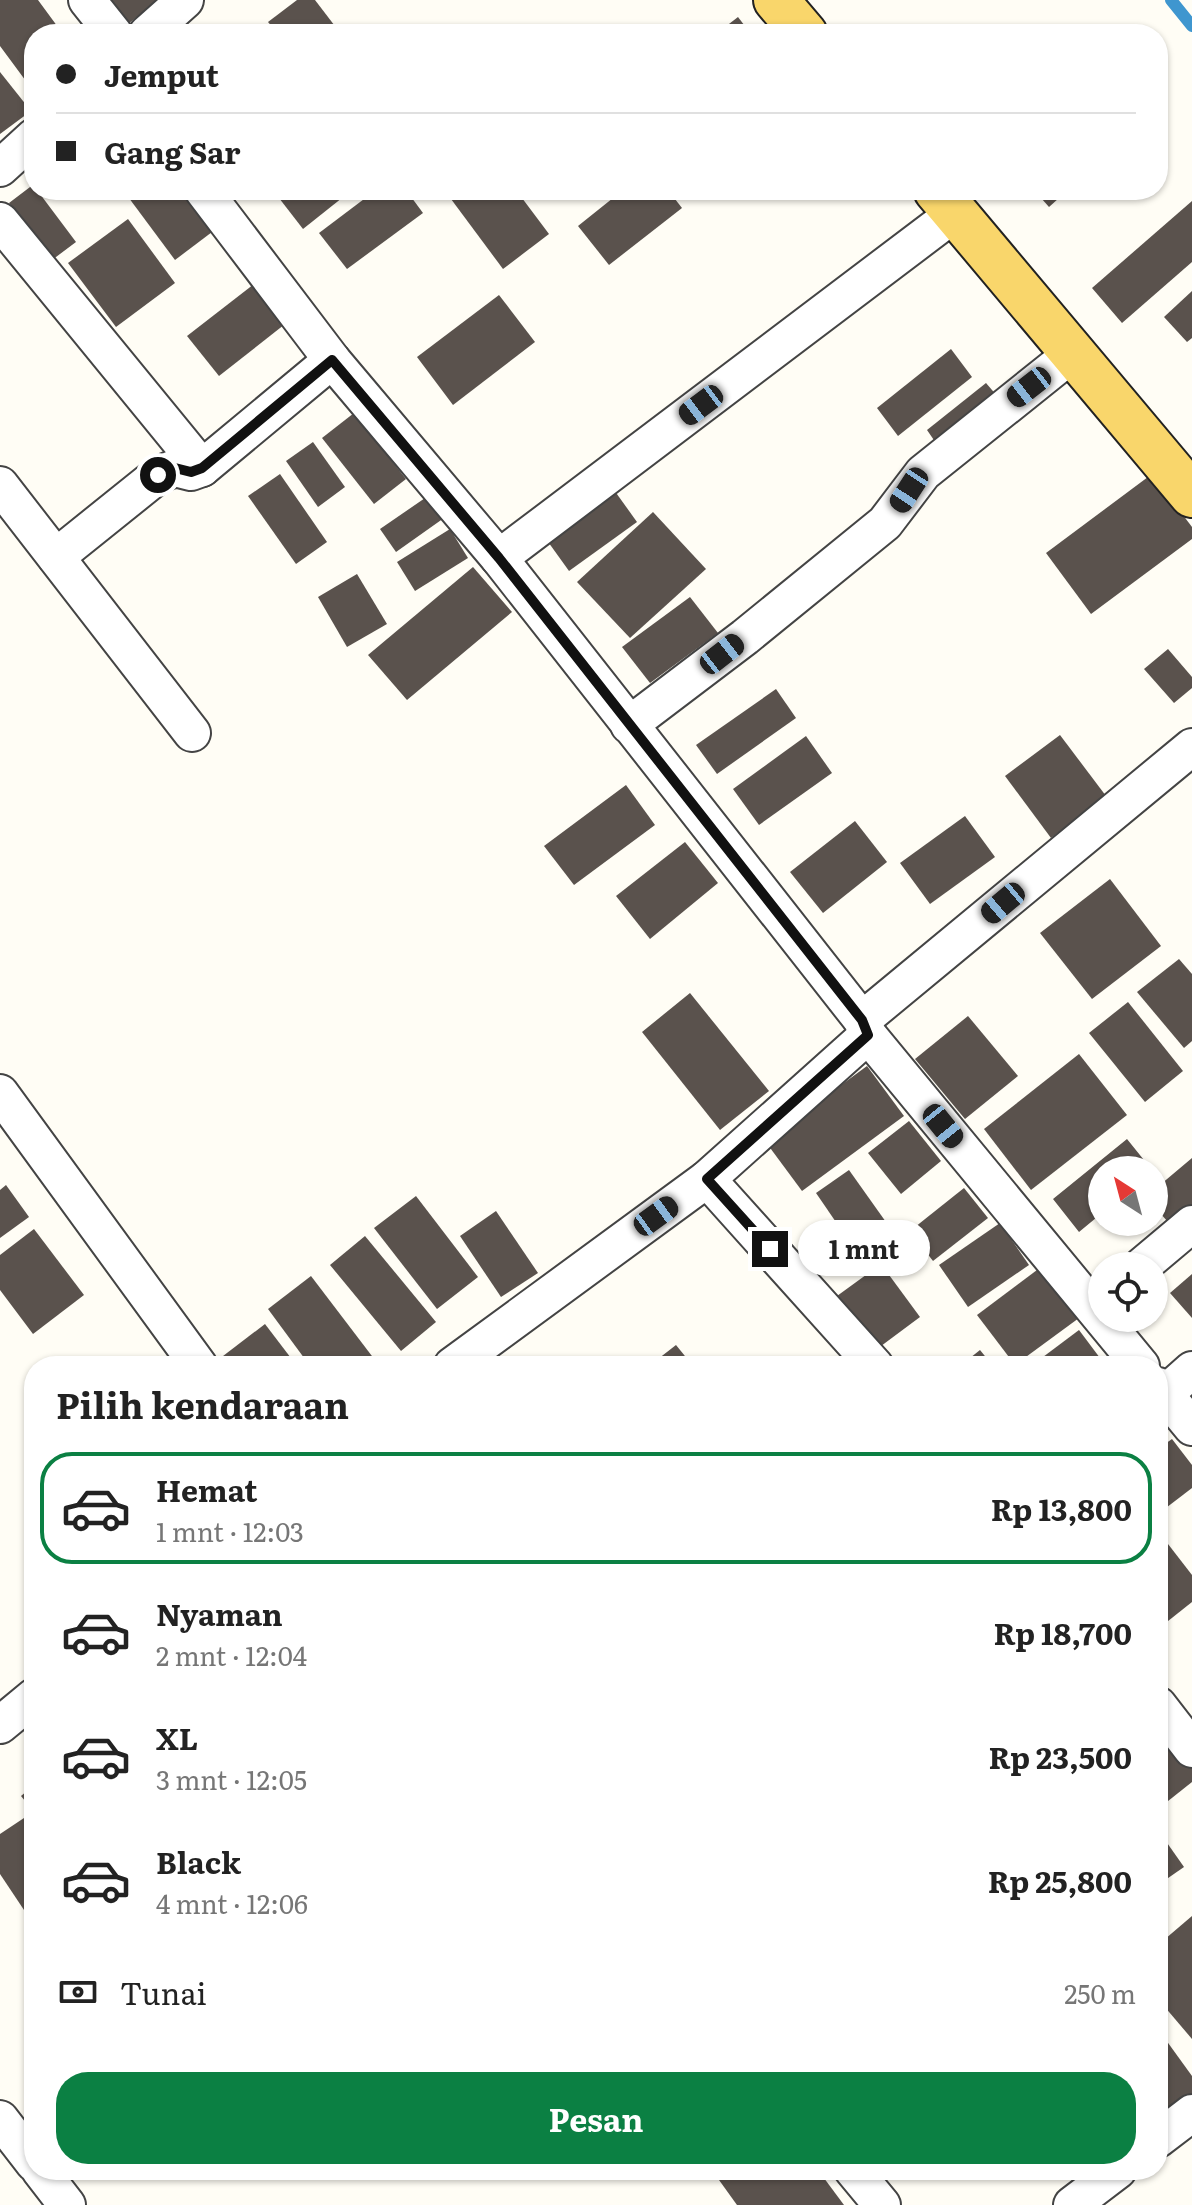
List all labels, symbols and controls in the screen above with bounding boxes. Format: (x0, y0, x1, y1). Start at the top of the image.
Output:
text: Jemput (104, 52, 219, 96)
text: Gang Sar (104, 129, 241, 173)
car (1003, 363, 1055, 411)
car (675, 381, 727, 429)
route start (140, 457, 176, 493)
car (886, 463, 932, 517)
car (696, 630, 748, 678)
car (977, 878, 1029, 928)
car (919, 1100, 967, 1152)
north arrow (1088, 1156, 1168, 1236)
map controls (1088, 1156, 1168, 1332)
car (630, 1192, 682, 1240)
callout: 1 mnt (798, 1221, 930, 1277)
text: 1 mnt (829, 1228, 899, 1267)
route end (752, 1231, 788, 1267)
button: locate (1088, 1252, 1168, 1332)
text: Pilih kendaraan (56, 1377, 349, 1430)
text: Hemat (156, 1467, 257, 1511)
icon: car (60, 1472, 132, 1544)
text: Rp 13,800 (991, 1486, 1132, 1530)
text: 1 mnt · 12:03 (156, 1511, 304, 1550)
text: Nyaman (156, 1591, 283, 1635)
icon: car (60, 1596, 132, 1668)
text: Rp 18,700 (994, 1610, 1132, 1654)
text: 2 mnt · 12:04 (156, 1635, 307, 1674)
text: XL (156, 1715, 198, 1759)
icon: car (60, 1720, 132, 1792)
text: Rp 23,500 (988, 1734, 1132, 1778)
text: 3 mnt · 12:05 (156, 1759, 307, 1798)
text: Black (156, 1839, 241, 1883)
icon: car (60, 1844, 132, 1916)
text: Rp 25,800 (988, 1858, 1132, 1902)
text: 4 mnt · 12:06 (156, 1883, 308, 1922)
icon: cash (56, 1970, 100, 2014)
text: Tunai (120, 1970, 207, 2014)
text: 250 m (1064, 1973, 1136, 2012)
button: Pesan (56, 2072, 1136, 2164)

